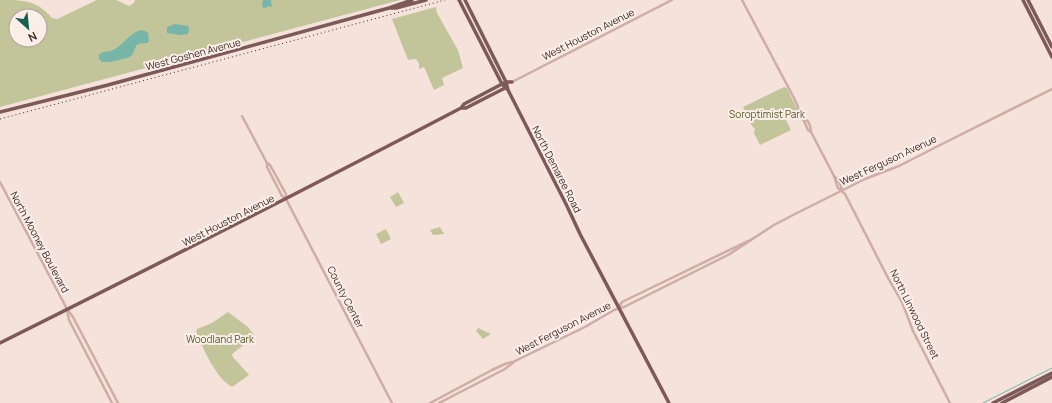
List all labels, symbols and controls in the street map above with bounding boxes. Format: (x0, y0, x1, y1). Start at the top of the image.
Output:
street label: West Houston Avenue (540, 5, 637, 63)
north arrow (8, 8, 48, 48)
text: N (26, 29, 40, 46)
street label: West Goshen Avenue (144, 35, 242, 73)
park label: Soroptimist Park (729, 107, 806, 121)
street label: North Demaree Road (529, 123, 585, 215)
street label: West Ferguson Avenue (837, 131, 939, 189)
street label: North Mooney Boulevard (7, 189, 73, 295)
street label: West Houston Avenue (180, 191, 277, 249)
street label: County Center (324, 263, 368, 331)
street label: North Linwood Street (887, 267, 943, 361)
street label: West Ferguson Avenue (513, 298, 613, 358)
park label: Woodland Park (186, 332, 255, 346)

